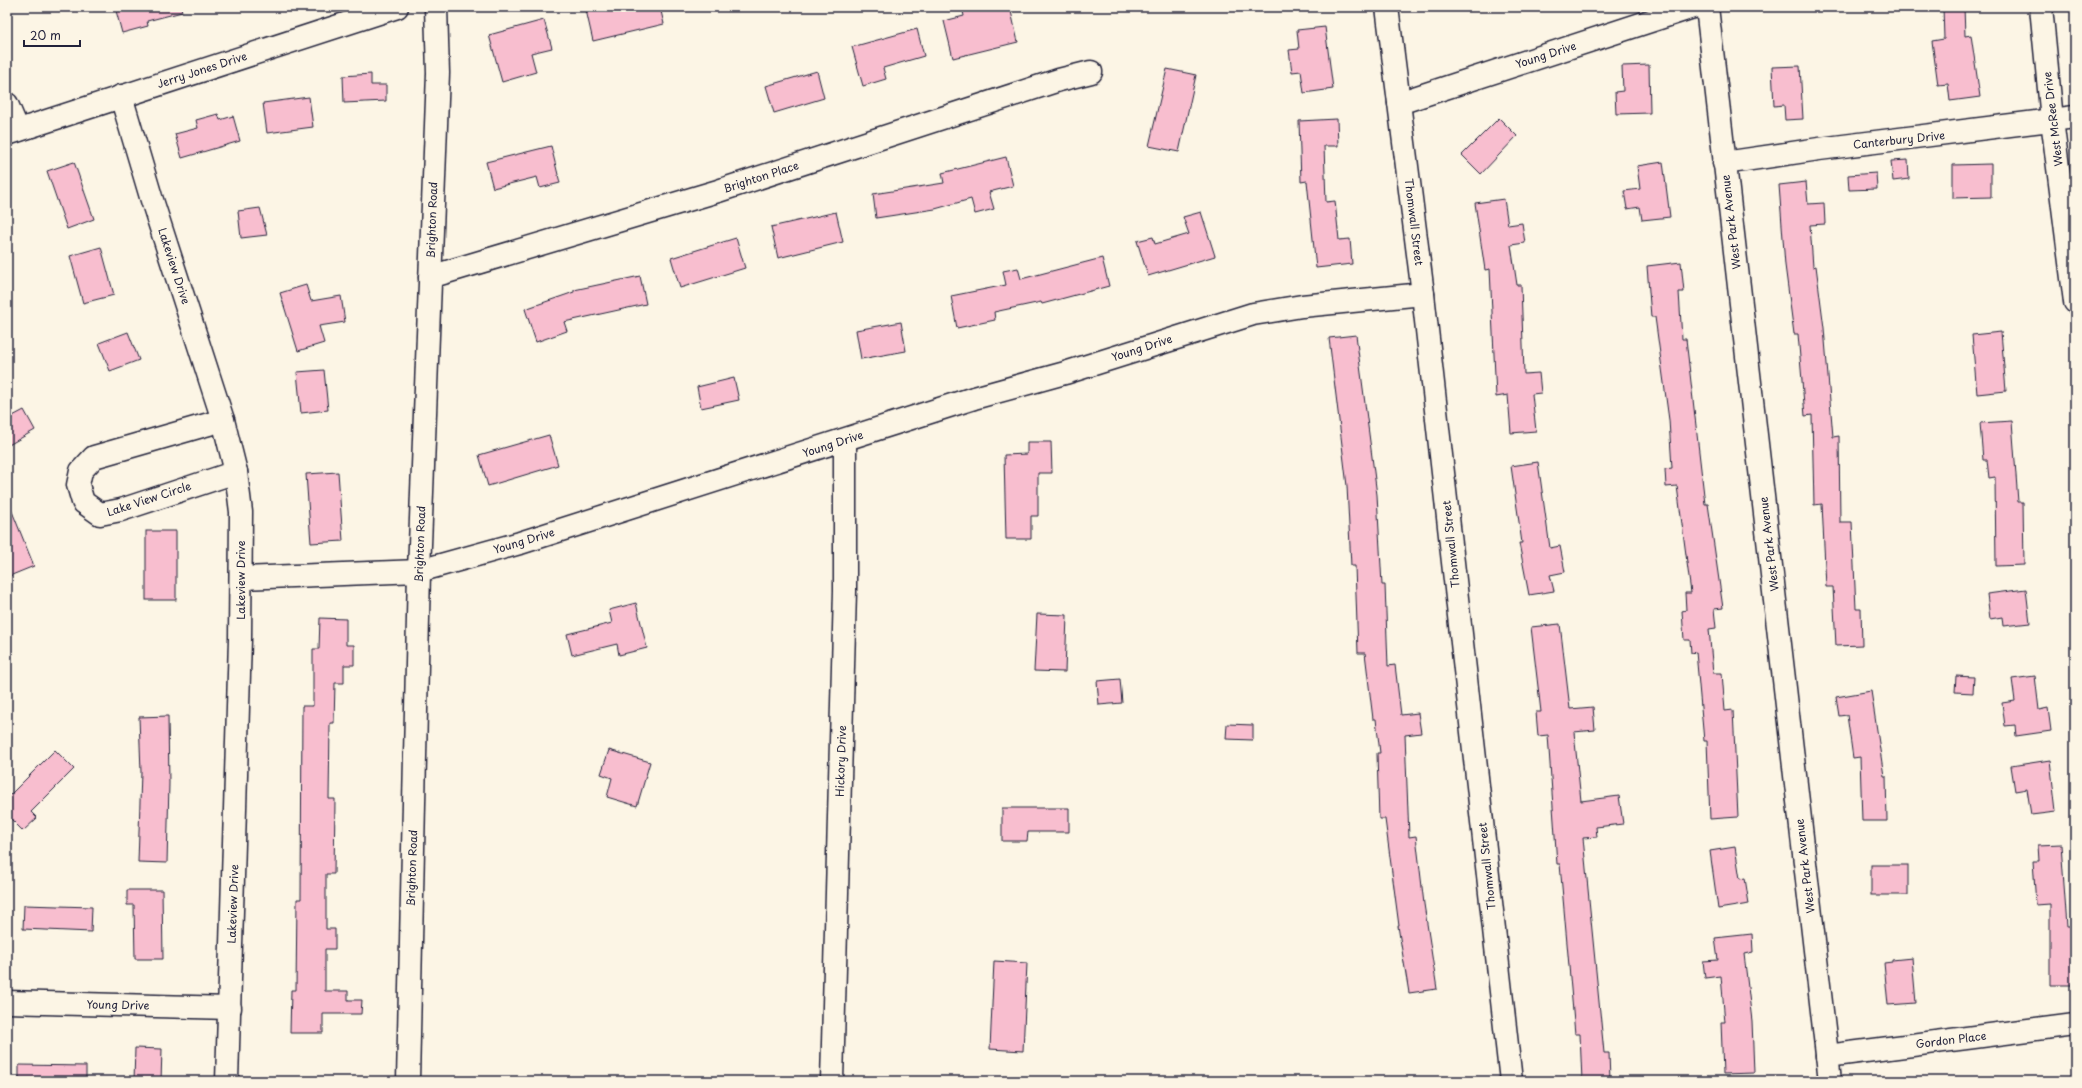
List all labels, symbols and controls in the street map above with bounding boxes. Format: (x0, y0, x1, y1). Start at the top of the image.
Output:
scale bar (24, 22, 80, 48)
text: 20 m (30, 26, 61, 44)
street label: Young Drive (1513, 37, 1579, 72)
street label: Jerry Jones Drive (155, 47, 249, 92)
street label: West McRee Drive (2038, 71, 2067, 167)
street label: Canterbury Drive (1852, 126, 1946, 153)
street label: Brighton Place (721, 156, 801, 197)
street label: West Park Avenue (1716, 174, 1745, 270)
street label: Thomwall Street (1401, 177, 1428, 267)
street label: Brighton Road (422, 181, 441, 259)
street label: Lakeview Drive (154, 225, 195, 306)
street label: Young Drive (1109, 330, 1175, 365)
street label: Young Drive (800, 426, 866, 461)
street label: Lake View Circle (104, 477, 193, 520)
street label: West Park Avenue (1754, 496, 1783, 592)
street label: Thomwall Street (1437, 499, 1464, 589)
street label: Brighton Road (410, 505, 429, 583)
street label: Young Drive (491, 523, 557, 558)
street label: Lakeview Drive (232, 540, 249, 620)
street label: Hickory Drive (831, 725, 850, 797)
street label: West Park Avenue (1790, 818, 1819, 914)
street label: Thomwall Street (1473, 821, 1500, 911)
street label: Brighton Road (402, 829, 421, 907)
street label: Lakeview Drive (223, 864, 242, 944)
street label: Young Drive (86, 995, 150, 1014)
street label: Gordon Place (1915, 1027, 1987, 1052)

